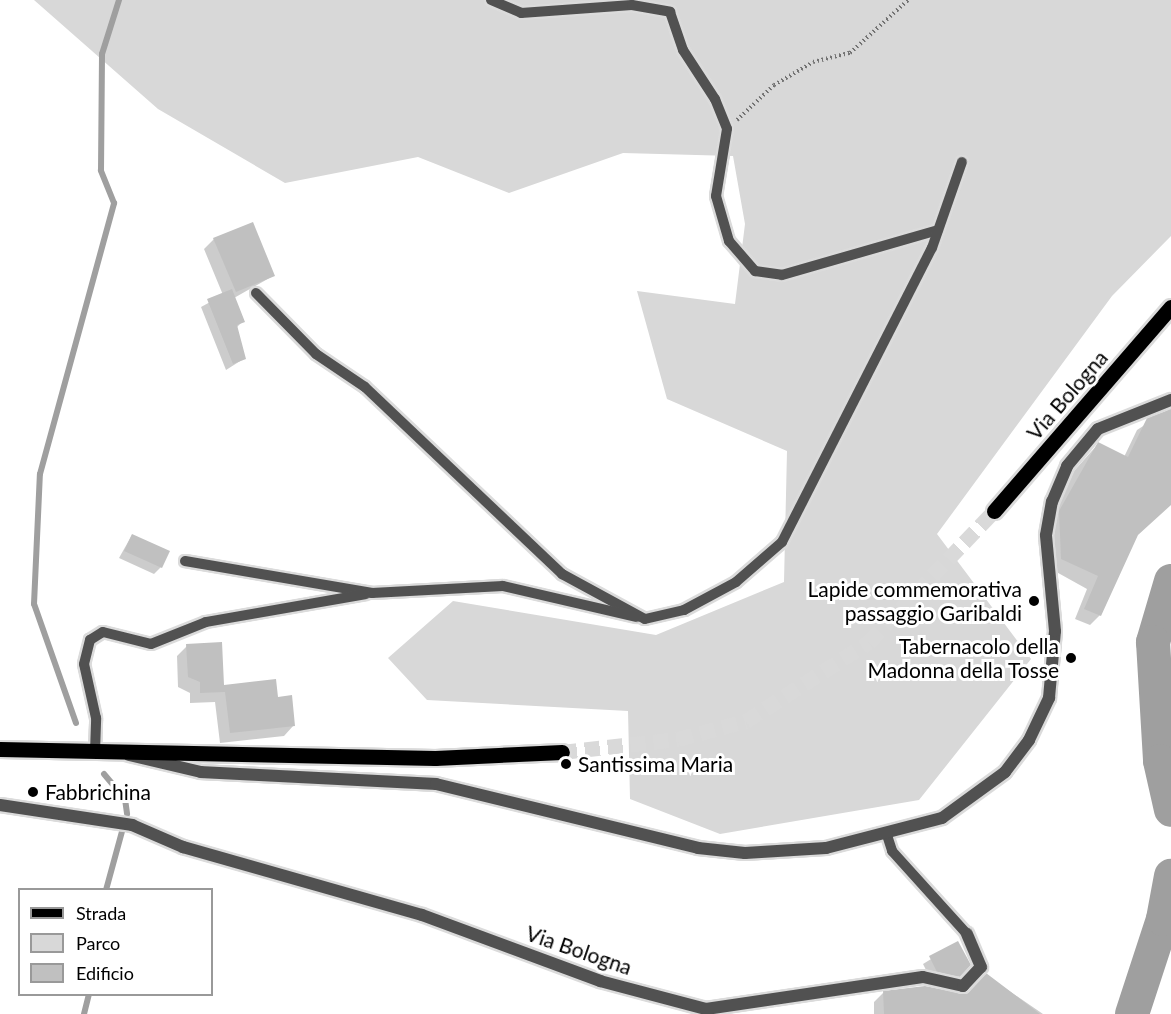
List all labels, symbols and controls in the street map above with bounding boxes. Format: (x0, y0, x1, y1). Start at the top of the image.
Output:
street label: Via Bologna (1021, 345, 1113, 445)
place label: Lapide commemorativa passaggio Garibaldi (807, 576, 1022, 626)
marker: Lapide commemorativa passaggio Garibaldi (1027, 594, 1041, 608)
place label: Tabernacolo della Madonna della Tosse (867, 633, 1059, 683)
marker: Tabernacolo della Madonna della Tosse (1064, 651, 1078, 665)
place label: Santissima Maria (578, 751, 733, 777)
marker: Santissima Maria (559, 757, 573, 771)
place label: Fabbrichina (45, 779, 151, 805)
marker: Fabbrichina (26, 785, 40, 799)
legend (18, 888, 213, 996)
text: Strada (76, 902, 126, 924)
street label: Via Bologna (523, 920, 635, 980)
text: Parco (76, 932, 120, 954)
text: Edificio (76, 962, 134, 984)

